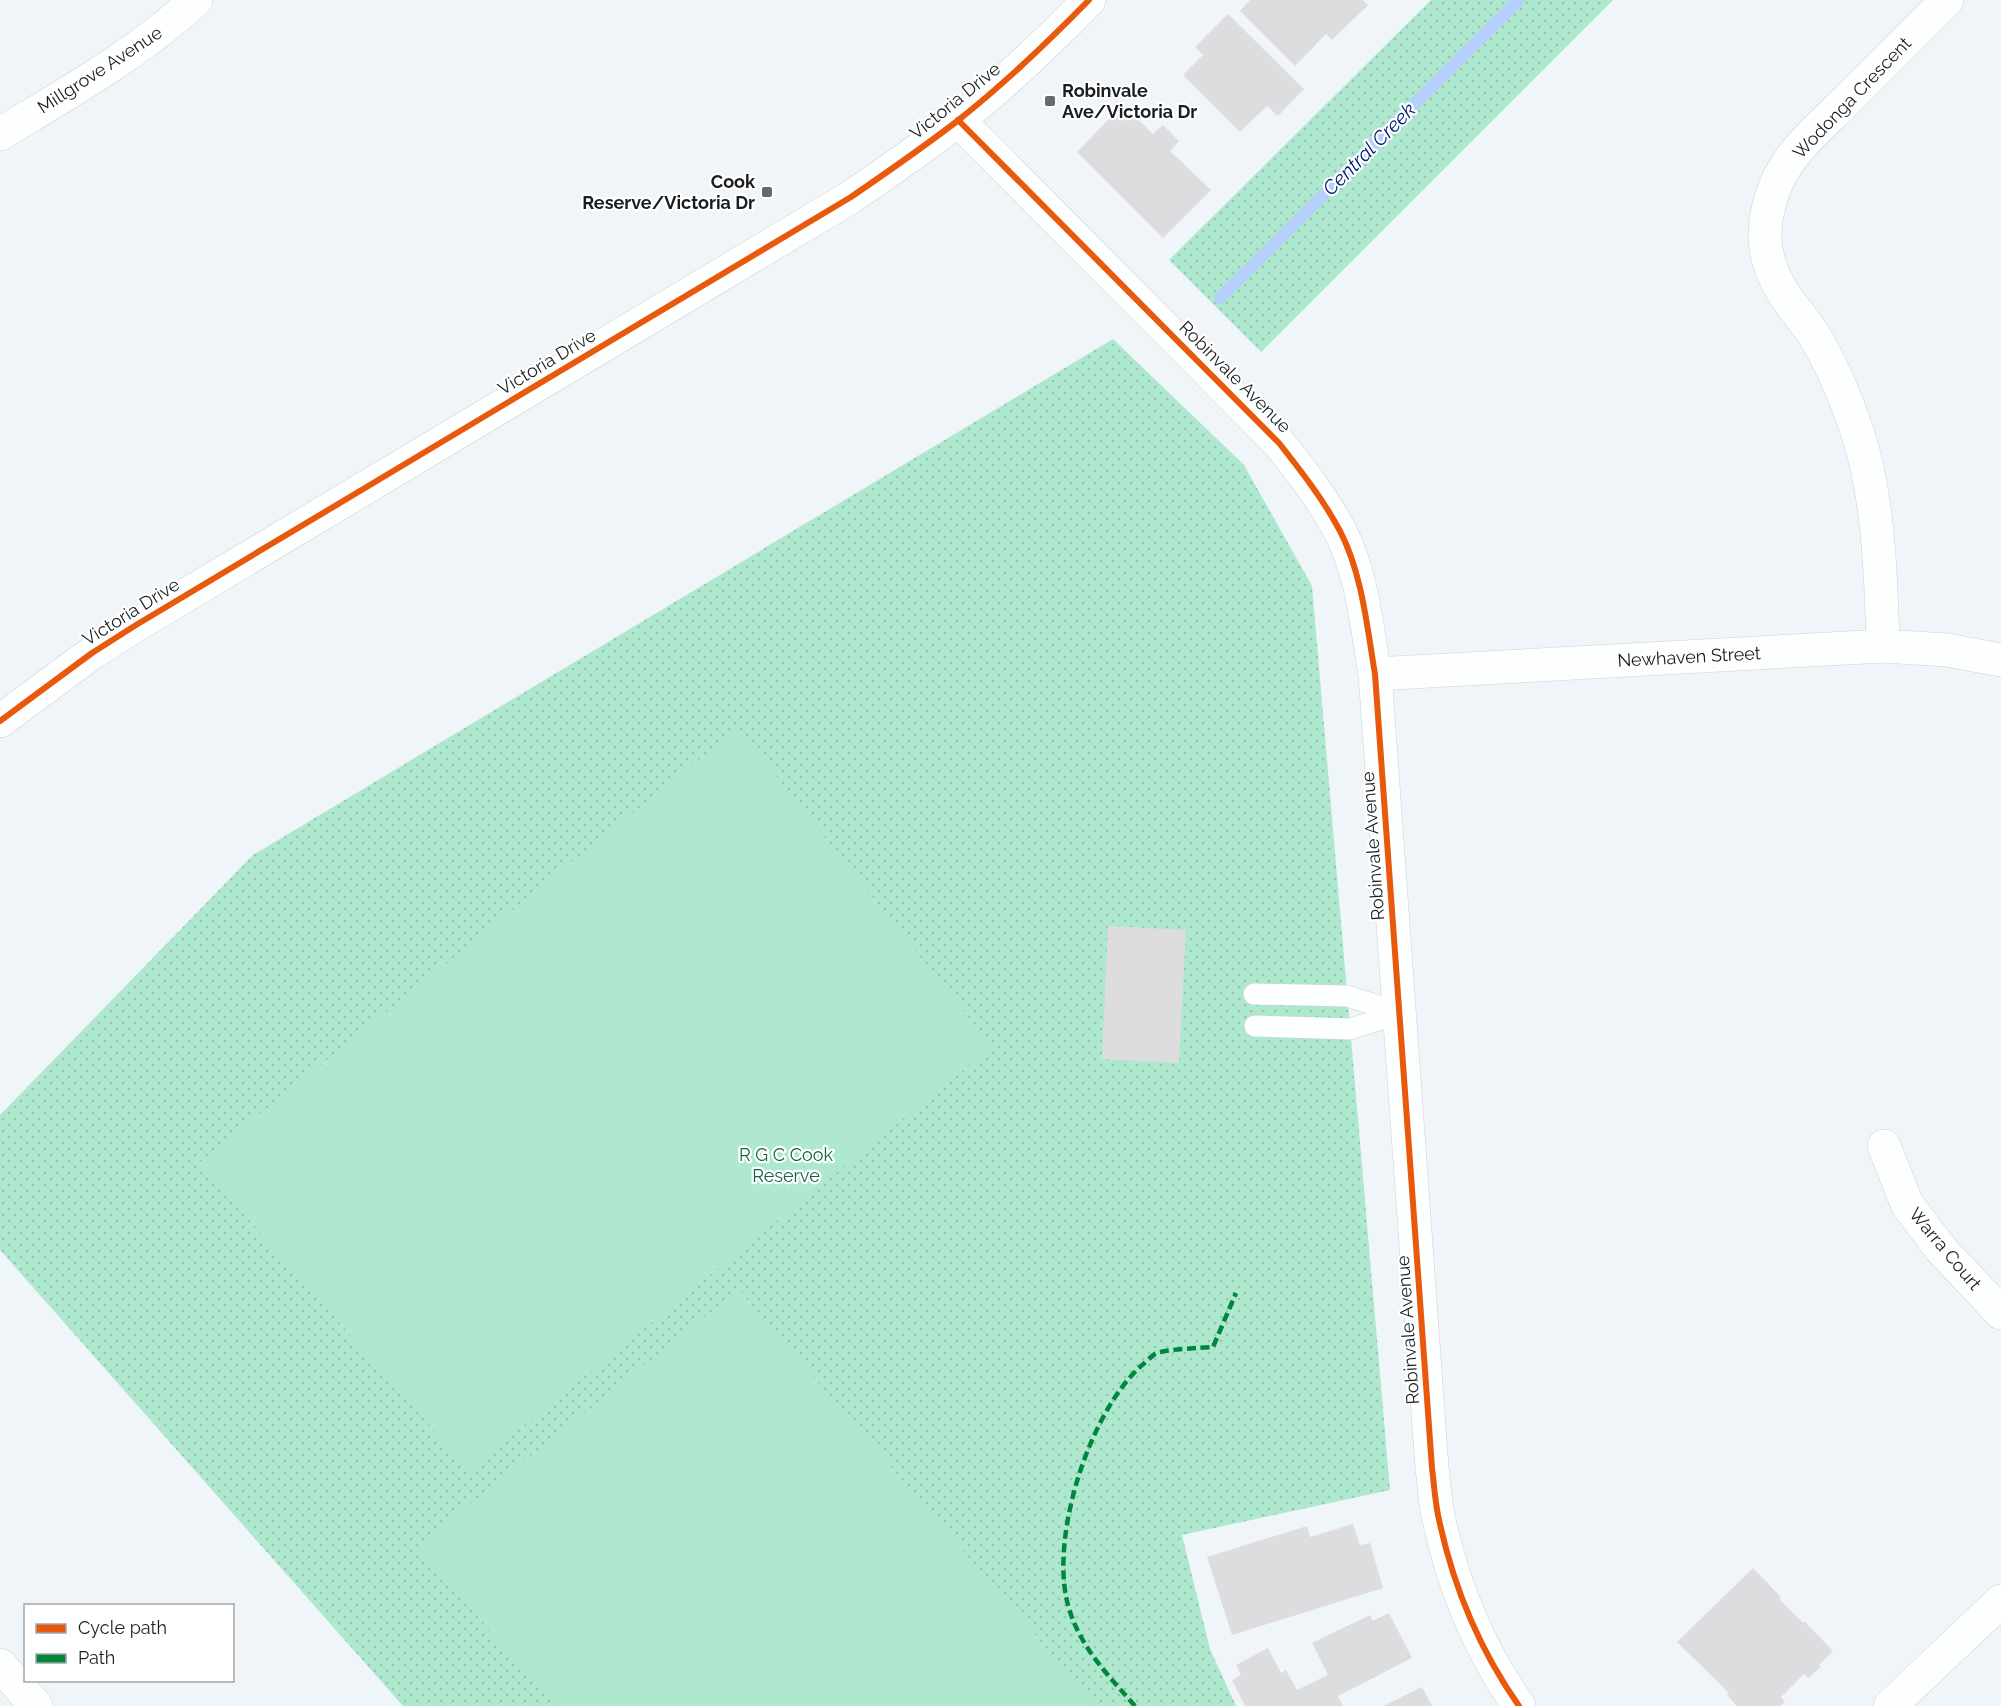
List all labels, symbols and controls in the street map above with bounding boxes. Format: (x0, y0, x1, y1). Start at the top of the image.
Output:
street label: Millgrove Avenue (34, 21, 166, 118)
street label: Wodonga Crescent (1788, 33, 1915, 163)
street label: Victoria Drive (905, 58, 1004, 143)
place label: Robinvale Ave/Victoria Dr (1062, 80, 1197, 122)
marker: Robinvale Ave/Victoria Dr (1043, 94, 1057, 108)
water label: Central Creek (1318, 97, 1421, 200)
place label: Cook Reserve/Victoria Dr (582, 171, 756, 213)
marker: Cook Reserve/Victoria Dr (760, 185, 774, 199)
street label: Robinvale Avenue (1175, 316, 1296, 437)
street label: Victoria Drive (494, 324, 600, 399)
street label: Victoria Drive (78, 573, 183, 650)
street label: Newhaven Street (1617, 642, 1761, 671)
street label: Robinvale Avenue (1357, 770, 1388, 921)
park label: R G C Cook Reserve (739, 1144, 833, 1186)
street label: Warra Court (1905, 1203, 1986, 1294)
street label: Robinvale Avenue (1392, 1254, 1423, 1405)
legend (24, 1604, 234, 1682)
text: Cycle path (78, 1617, 167, 1638)
text: Path (78, 1647, 115, 1668)

